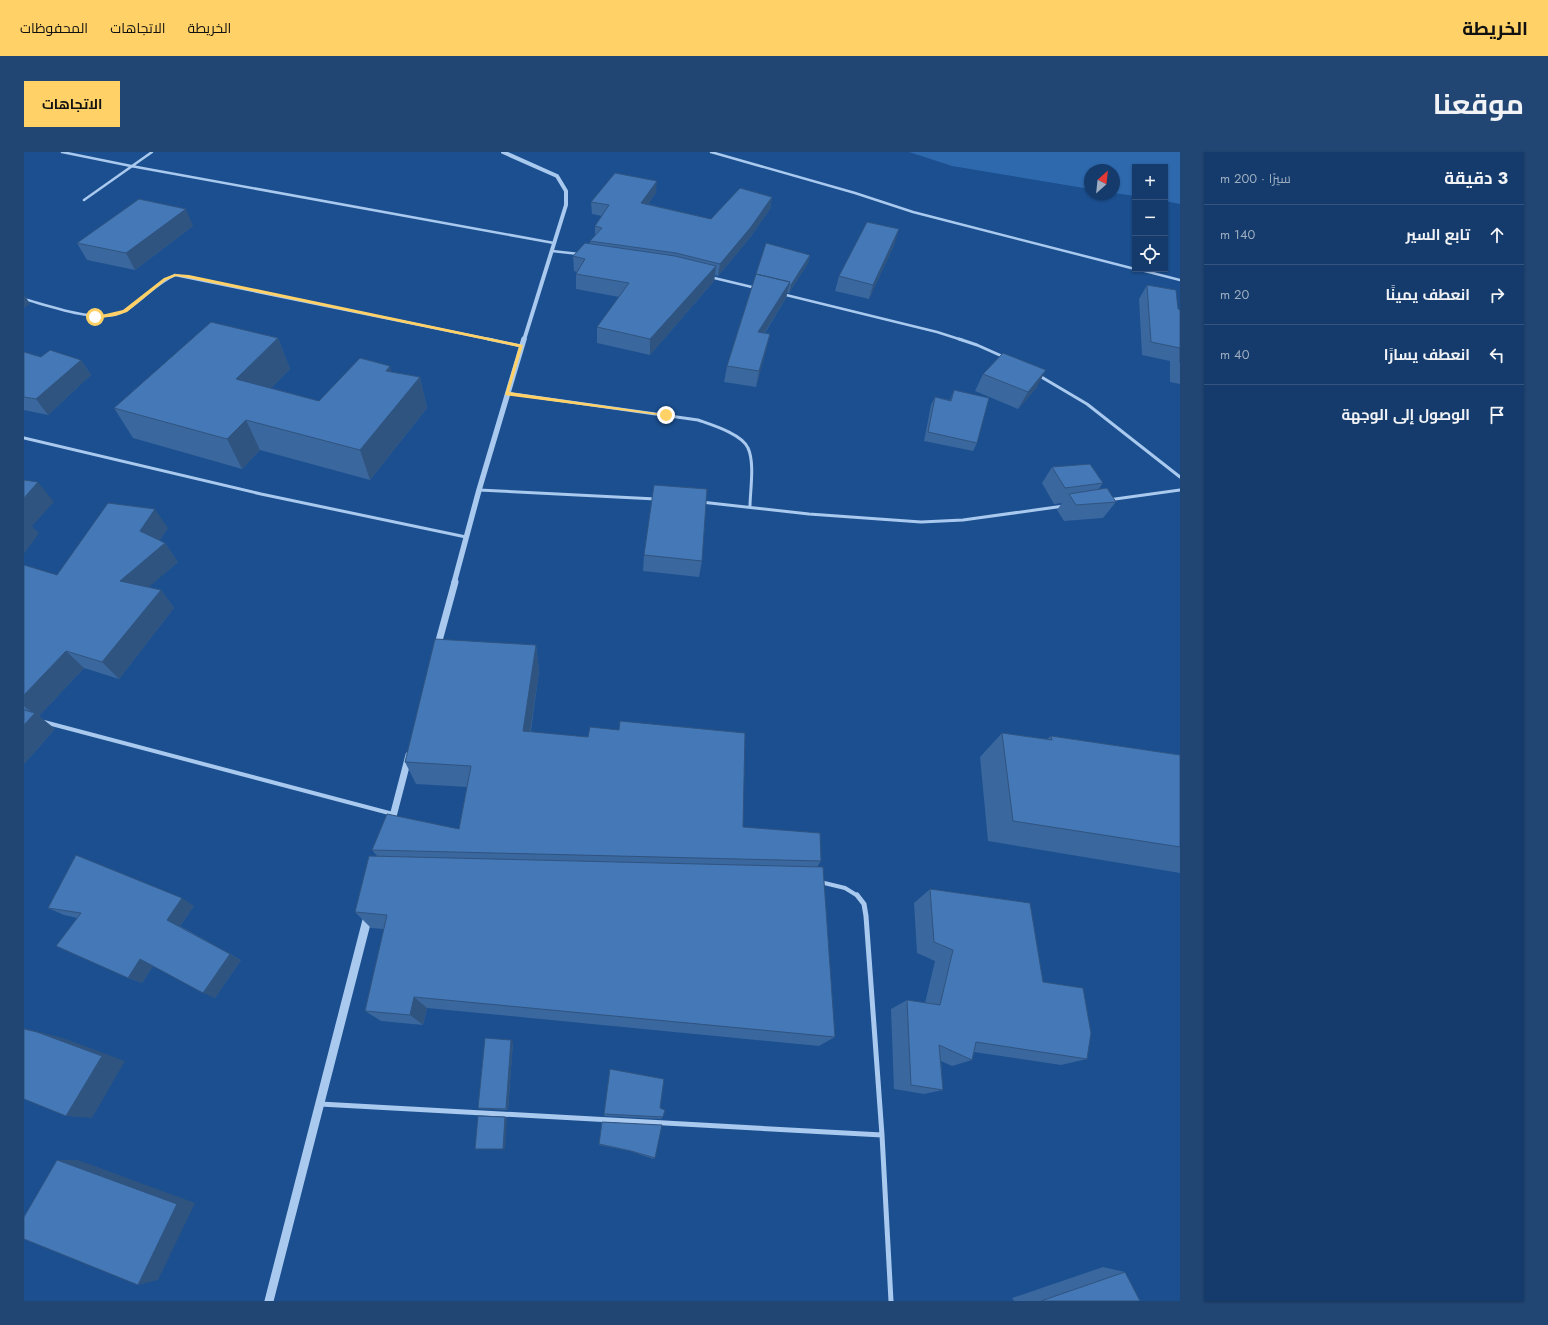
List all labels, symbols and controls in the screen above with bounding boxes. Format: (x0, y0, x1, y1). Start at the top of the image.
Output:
text: الخريطة (1462, 15, 1528, 42)
text: المحفوظات (20, 18, 88, 38)
text: الاتجاهات (110, 18, 166, 38)
text: الخريطة (188, 18, 231, 38)
button: الاتجاهات (24, 81, 120, 127)
text: موقعنا (1433, 84, 1524, 125)
north arrow (1084, 164, 1120, 200)
map controls (1132, 164, 1168, 272)
button: + (1132, 164, 1168, 200)
text: 3 دقيقة (1444, 166, 1508, 190)
text: سيرًا · 200 m (1220, 169, 1291, 188)
button: − (1132, 200, 1168, 236)
text: تابع السير (1406, 224, 1470, 246)
icon: ahead (1486, 224, 1508, 246)
text: 140 m (1220, 225, 1255, 244)
button: locate (1132, 236, 1168, 272)
text: انعطف يمينًا (1386, 284, 1470, 306)
icon: right (1486, 284, 1508, 306)
text: 20 m (1220, 285, 1249, 304)
route start (86, 308, 104, 326)
text: انعطف يسارًا (1384, 344, 1470, 366)
icon: left (1486, 344, 1508, 366)
text: 40 m (1220, 345, 1249, 364)
text: الوصول إلى الوجهة (1341, 404, 1470, 426)
icon: arrive (1486, 404, 1508, 426)
route end (657, 406, 675, 424)

